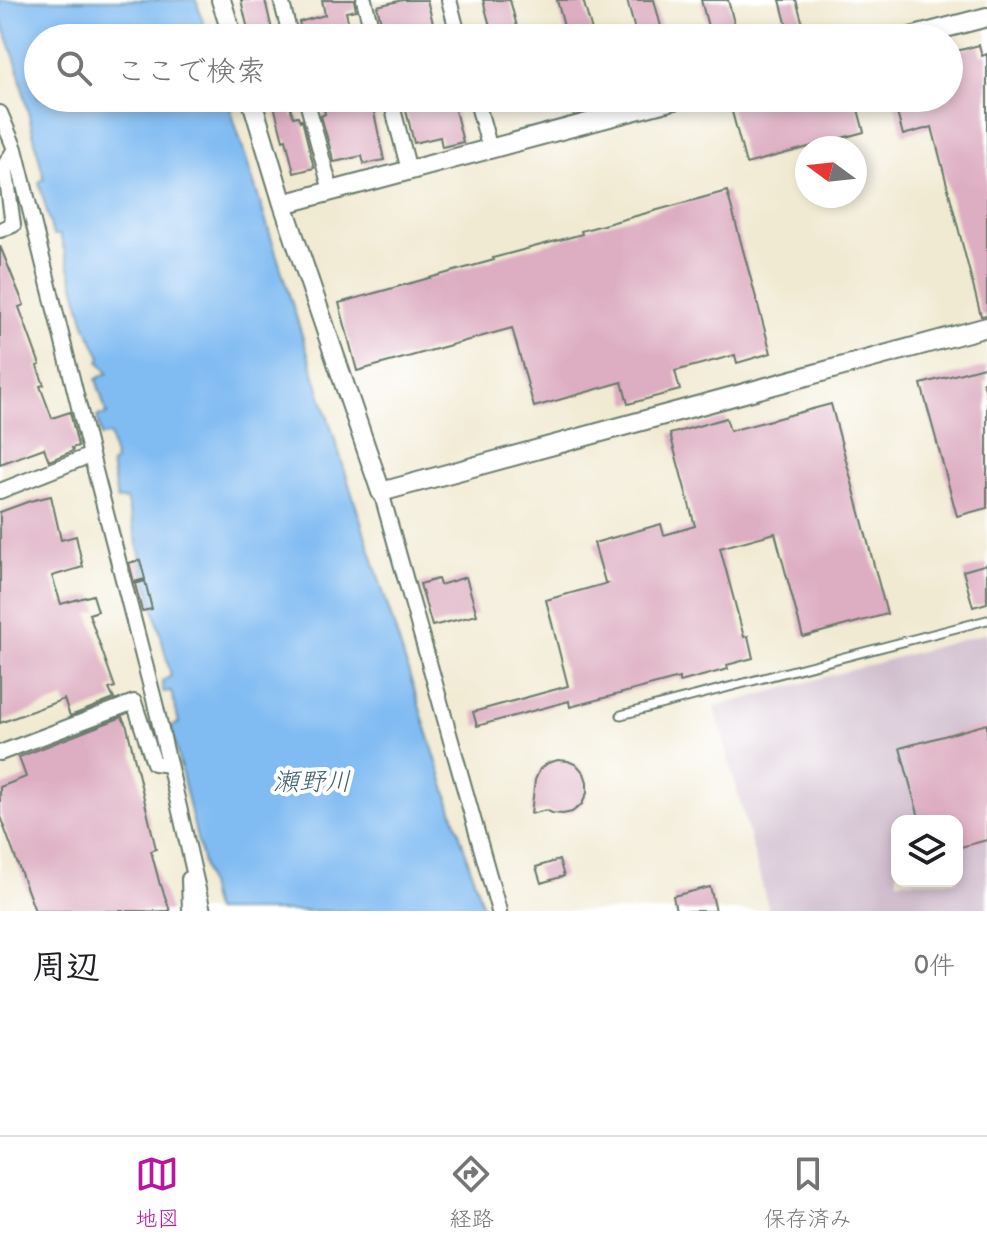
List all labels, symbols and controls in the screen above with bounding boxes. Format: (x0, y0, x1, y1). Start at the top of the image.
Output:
search box (24, 24, 963, 112)
icon: search (52, 46, 96, 90)
text: ここで検索 (116, 54, 266, 90)
north arrow (795, 136, 867, 208)
water label: 瀬野川 (273, 767, 351, 798)
map controls (891, 815, 963, 887)
button: layers (891, 815, 963, 887)
text: 周辺 (32, 947, 100, 988)
text: 0件 (914, 951, 955, 982)
tab: 地図 (135, 1152, 179, 1233)
tab: 経路 (449, 1152, 494, 1233)
tab: 保存済み (764, 1152, 852, 1233)

